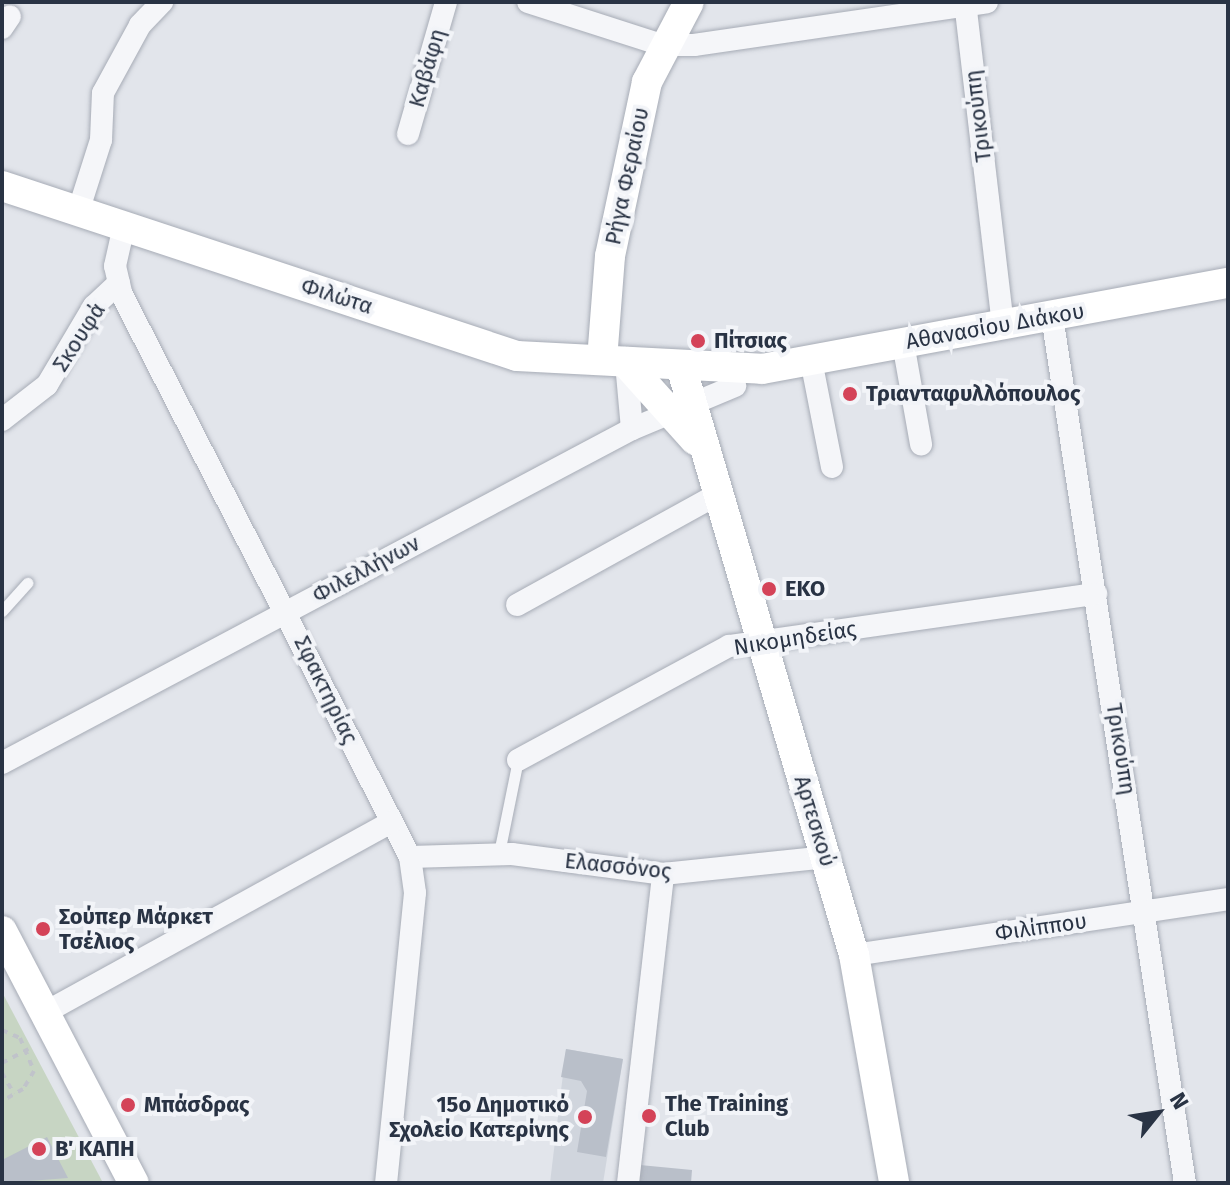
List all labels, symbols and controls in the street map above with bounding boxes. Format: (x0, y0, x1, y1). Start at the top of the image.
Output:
street label: Καβάφη (403, 26, 451, 110)
street label: Τρικούπη (959, 69, 997, 163)
street label: Ρήγα Φεραίου (600, 105, 654, 247)
street label: Φιλώτα (298, 272, 376, 320)
street label: Αθανασίου Διάκου (904, 297, 1086, 355)
street label: Σκουφά (47, 298, 111, 376)
place label: Πίτσιας (714, 328, 787, 354)
marker: Πίτσιας (689, 332, 707, 350)
place label: Τριανταφυλλόπουλος (866, 381, 1080, 407)
marker: Τριανταφυλλόπουλος (841, 385, 859, 403)
street label: Φιλελλήνων (308, 530, 424, 608)
place label: ΕΚΟ (785, 576, 825, 602)
marker: ΕΚΟ (760, 580, 778, 598)
street label: Νικομηδείας (732, 615, 858, 661)
street label: Σφακτηρίας (289, 632, 363, 748)
street label: Τρικούπη (1101, 701, 1141, 797)
street label: Αρτεσκού (789, 772, 841, 870)
street label: Ελασσόνος (563, 847, 673, 885)
place label: Σούπερ Μάρκετ Τσέλιος (59, 903, 213, 954)
street label: Φιλίππου (993, 908, 1089, 946)
marker: Σούπερ Μάρκετ Τσέλιος (34, 920, 52, 938)
north arrow (1118, 1073, 1198, 1153)
text: N (1164, 1088, 1195, 1114)
place label: The Training Club (665, 1090, 788, 1142)
place label: 15ο Δημοτικό Σχολείο Κατερίνης (389, 1091, 569, 1142)
place label: Μπάσδρας (144, 1092, 250, 1118)
marker: Μπάσδρας (119, 1096, 137, 1114)
marker: The Training Club (640, 1107, 658, 1125)
marker: 15ο Δημοτικό Σχολείο Κατερίνης (576, 1108, 594, 1126)
place label: Β΄ ΚΑΠΗ (55, 1136, 135, 1162)
marker: Β΄ ΚΑΠΗ (30, 1140, 48, 1158)

